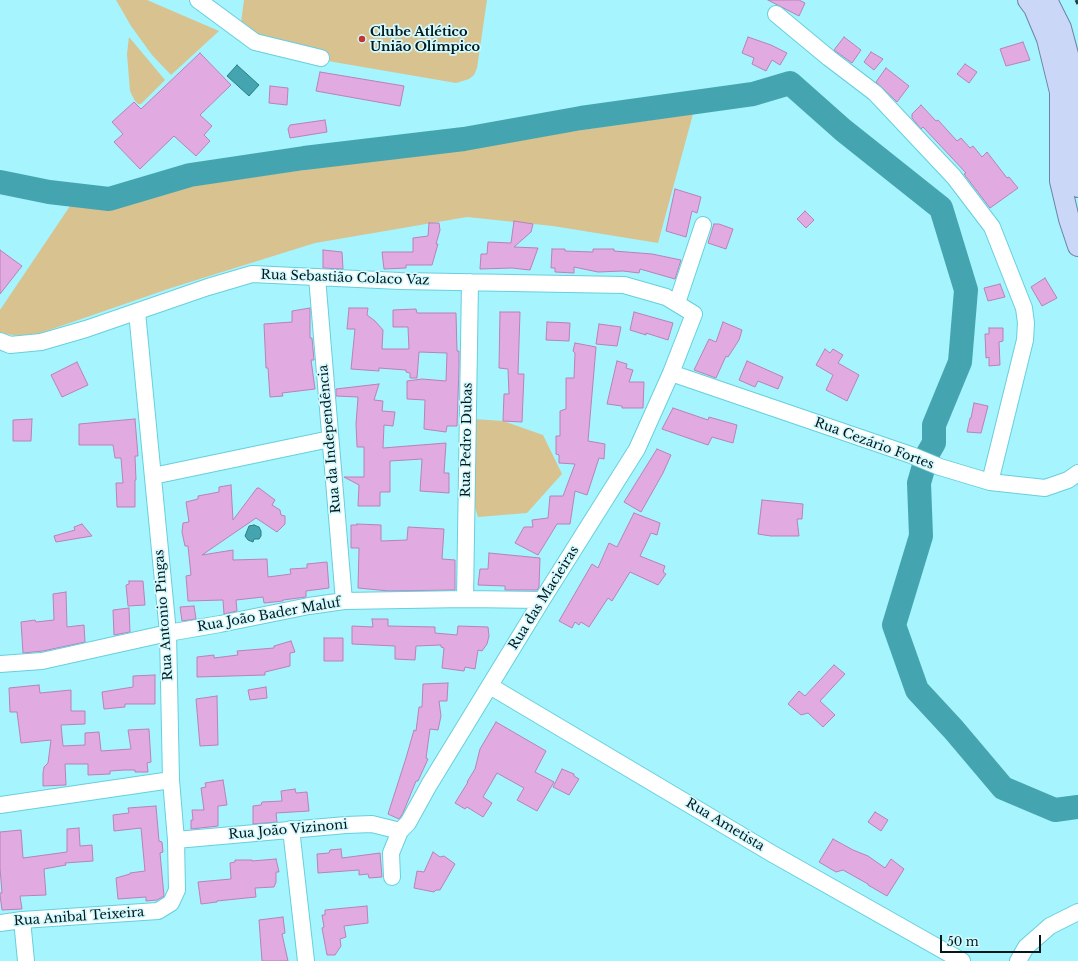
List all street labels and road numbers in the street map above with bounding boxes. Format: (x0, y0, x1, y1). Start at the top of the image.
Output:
street label: Rua Sebastião Colaco Vaz (260, 267, 430, 289)
street label: Rua da Independência (316, 364, 344, 514)
street label: Rua Pedro Dubas (458, 382, 476, 498)
street label: Rua Cezário Fortes (812, 415, 936, 473)
street label: Rua das Macieiras (506, 543, 582, 653)
street label: Rua Antonio Pingas (152, 549, 176, 681)
street label: Rua João Bader Maluf (196, 595, 342, 635)
street label: Rua Ametista (683, 795, 767, 855)
street label: Rua João Vizinoni (228, 817, 348, 843)
street label: Rua Anibal Teixeira (13, 905, 145, 929)

